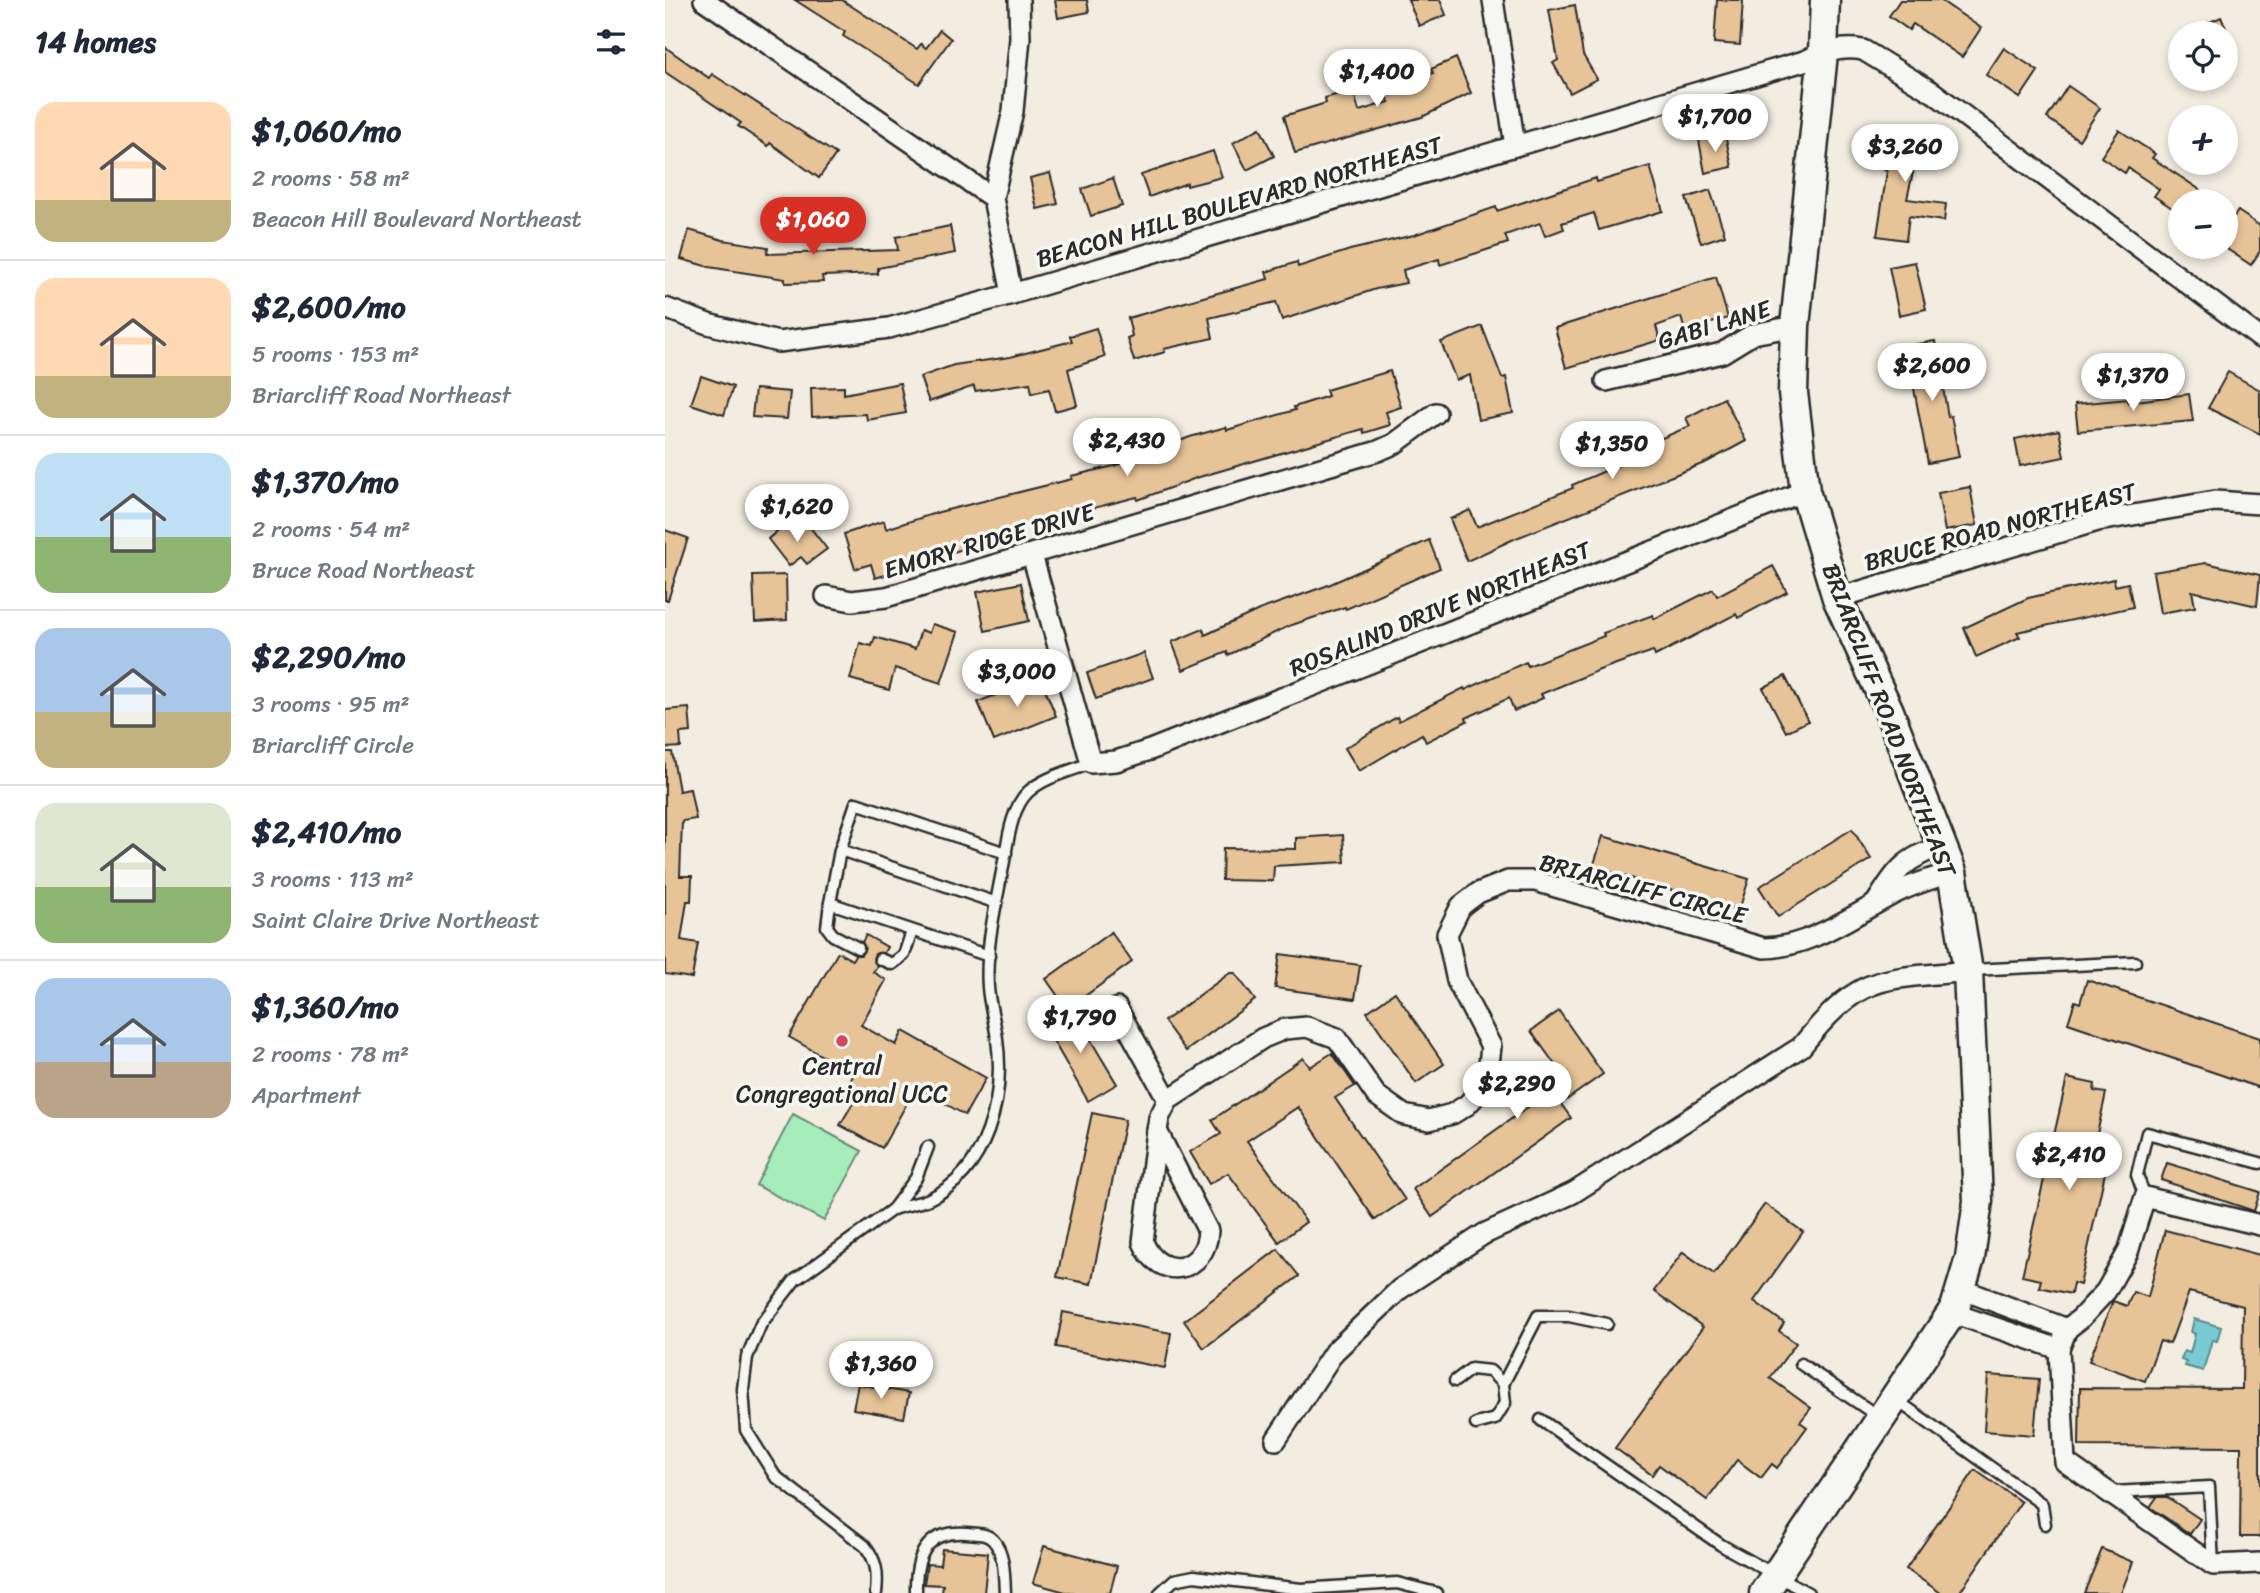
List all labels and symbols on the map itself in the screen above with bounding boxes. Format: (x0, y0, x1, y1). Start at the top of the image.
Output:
pin: $1,400 (1320, 50, 1434, 109)
pin: $1,700 (1658, 94, 1772, 154)
street label: BEACON HILL BOULEVARD NORTHEAST (1031, 124, 1448, 280)
pin: $3,260 (1848, 124, 1962, 184)
pin: $1,060 (756, 198, 870, 257)
street label: GABI LANE (1652, 287, 1777, 362)
pin: $2,600 (1875, 344, 1989, 403)
pin: $1,370 (2076, 354, 2190, 413)
pin: $2,430 (1070, 419, 1184, 478)
pin: $1,350 (1555, 421, 1669, 481)
street label: BRUCE ROAD NORTHEAST (1860, 470, 2142, 583)
pin: $1,620 (740, 484, 854, 544)
street label: EMORY RIDGE DRIVE (879, 490, 1101, 591)
street label: ROSALIND DRIVE NORTHEAST (1283, 529, 1598, 689)
street label: BRIARCLIFF ROAD NORTHEAST (1810, 557, 1969, 885)
pin: $3,000 (960, 650, 1074, 709)
street label: BRIARCLIFF CIRCLE (1535, 841, 1753, 937)
pin: $1,790 (1023, 996, 1137, 1055)
marker: Central Congregational UCC (834, 1033, 850, 1049)
place label: Central Congregational UCC (736, 1045, 948, 1115)
pin: $2,290 (1460, 1062, 1574, 1121)
pin: $2,410 (2012, 1132, 2126, 1192)
pin: $1,360 (824, 1342, 938, 1401)

